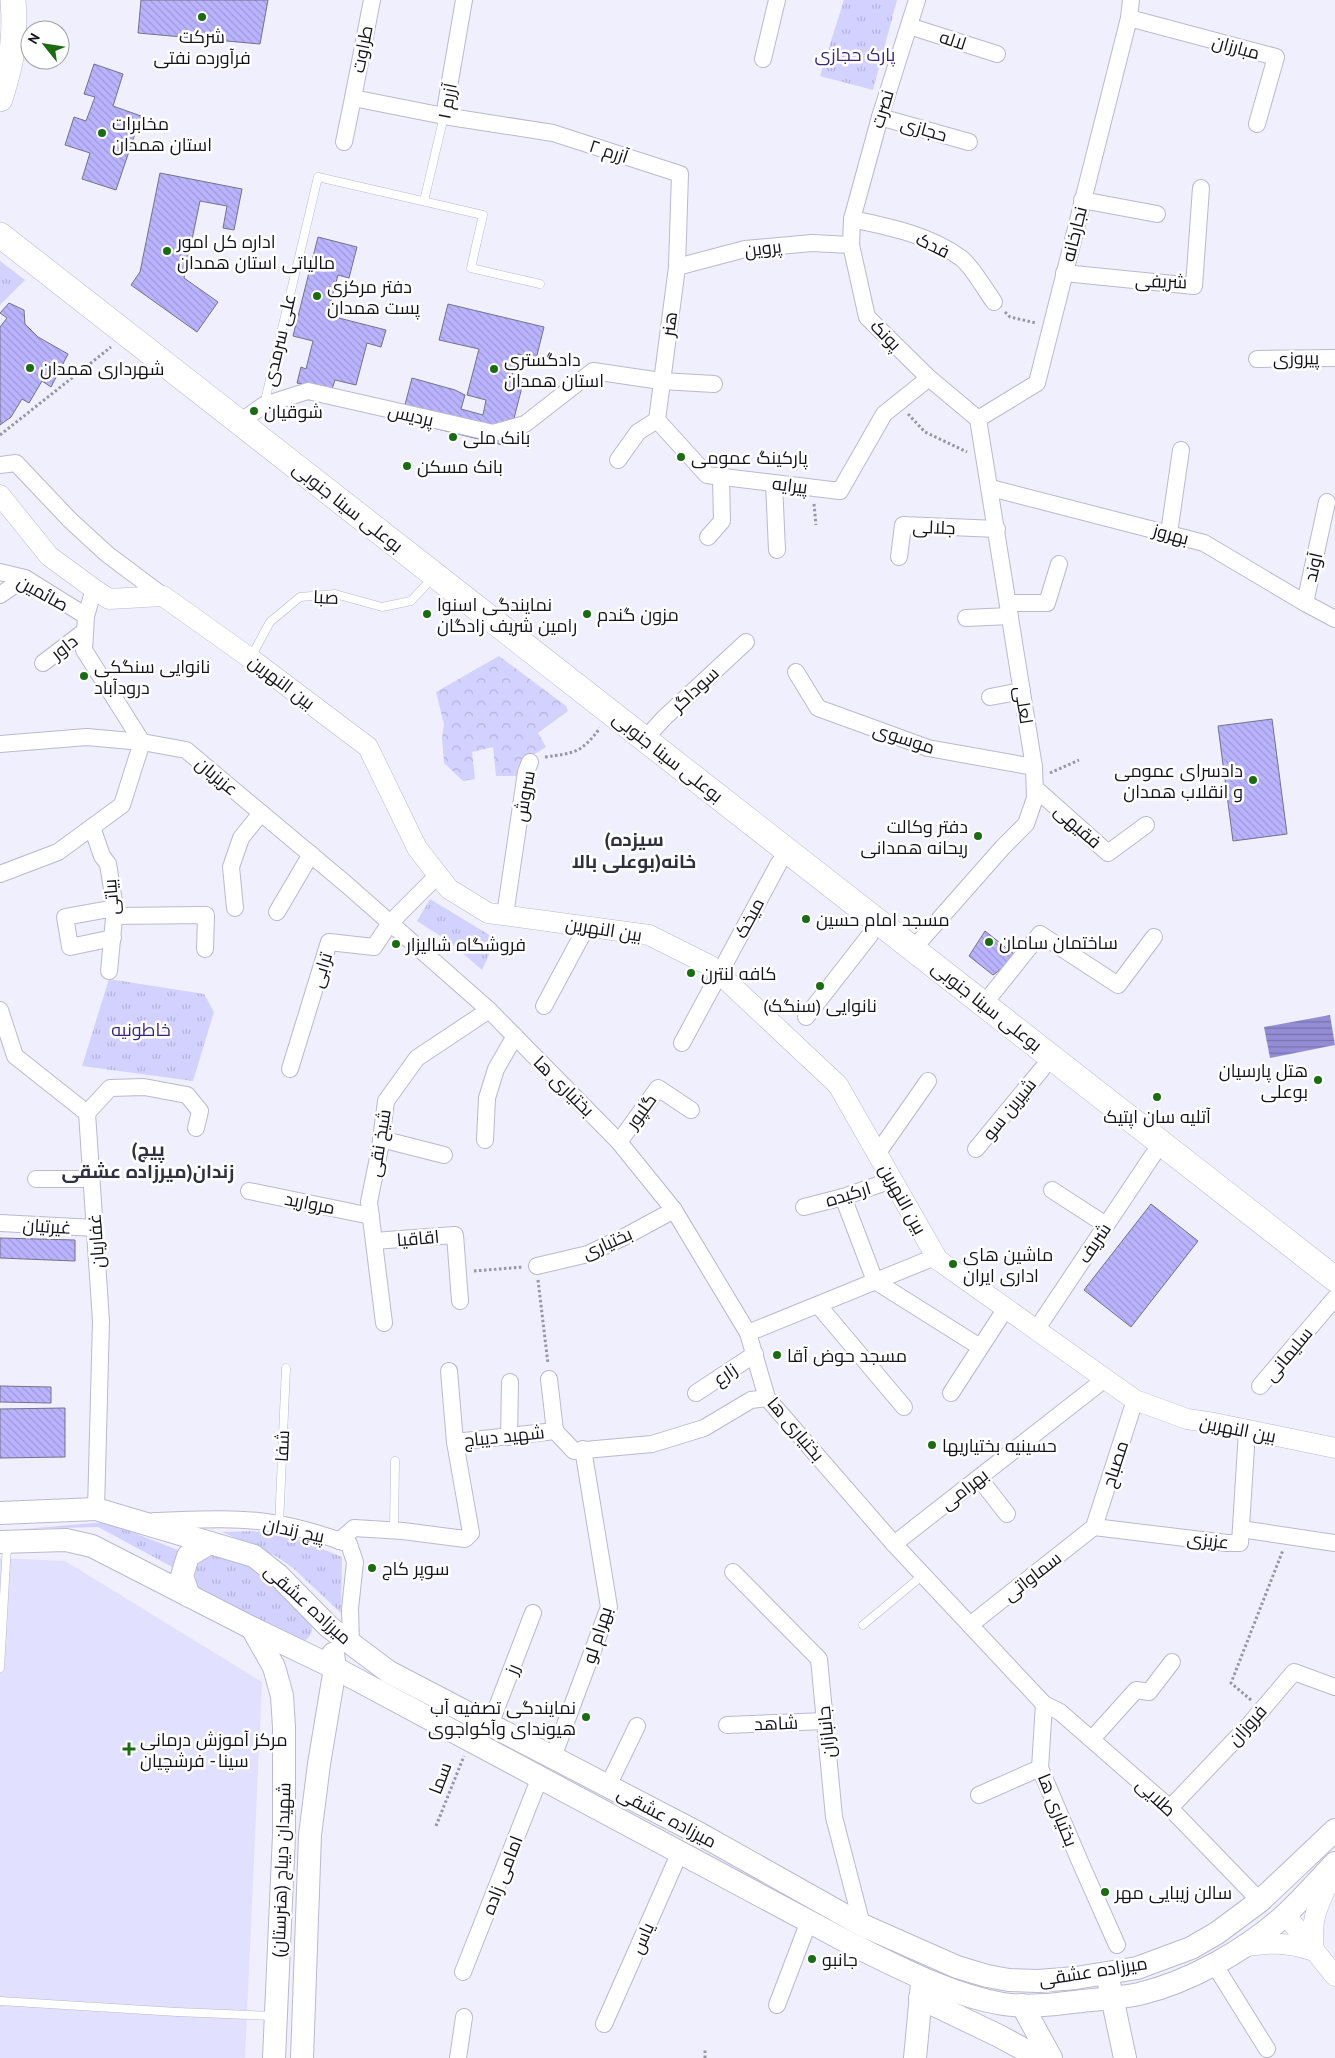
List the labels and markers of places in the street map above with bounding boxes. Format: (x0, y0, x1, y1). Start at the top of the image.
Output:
marker: شرکت فرآورده نفتی (196, 11, 208, 23)
place label: شرکت فرآورده نفتی (153, 25, 251, 69)
place label: مخابرات استان همدان (112, 112, 212, 156)
marker: مخابرات استان همدان (96, 127, 108, 139)
place label: اداره کل امور مالیاتی استان همدان (176, 230, 335, 274)
marker: اداره کل امور مالیاتی استان همدان (161, 245, 173, 257)
place label: دفتر مرکزی پست همدان (327, 275, 420, 320)
marker: دفتر مرکزی پست همدان (311, 290, 323, 302)
place label: دادگستری استان همدان (504, 348, 604, 392)
place label: شهرداری همدان (40, 357, 164, 380)
marker: شهرداری همدان (24, 362, 36, 374)
marker: دادگستری استان همدان (488, 363, 500, 375)
place label: شوقیان (264, 400, 323, 423)
marker: شوقیان (248, 405, 260, 417)
place label: بانک ملی (463, 426, 530, 449)
marker: بانک ملی (447, 431, 459, 443)
place label: پارکینگ عمومی (691, 446, 808, 470)
marker: پارکینگ عمومی (675, 451, 687, 463)
place label: بانک مسکن (417, 455, 503, 478)
marker: بانک مسکن (401, 460, 413, 472)
place label: نمایندگی اسنوا رامین شریف زادگان (437, 593, 577, 637)
place label: مزون گندم (597, 603, 679, 627)
marker: نمایندگی اسنوا رامین شریف زادگان (421, 608, 433, 620)
marker: مزون گندم (581, 608, 593, 620)
place label: نانوایی سنگکی درودآباد (94, 655, 210, 699)
marker: نانوایی سنگکی درودآباد (78, 670, 90, 682)
place label: دادسرای عمومی و انقلاب همدان (1114, 759, 1243, 803)
marker: دادسرای عمومی و انقلاب همدان (1247, 774, 1259, 786)
place label: دفتر وکالت ریحانه همدانی (861, 815, 968, 859)
marker: دفتر وکالت ریحانه همدانی (972, 830, 984, 842)
place label: مسجد امام حسین (816, 908, 949, 932)
marker: مسجد امام حسین (800, 913, 812, 925)
place label: ساختمان سامان (999, 931, 1118, 954)
place label: فروشگاه شالیزار (405, 933, 526, 956)
marker: ساختمان سامان (983, 936, 995, 948)
marker: فروشگاه شالیزار (390, 938, 402, 950)
place label: کافه لنترن (701, 962, 777, 985)
marker: کافه لنترن (685, 967, 697, 979)
marker: نانوایی (سنگک) (814, 980, 826, 992)
place label: نانوایی (سنگک) (763, 994, 877, 1017)
place label: هتل پارسیان بوعلی (1219, 1059, 1308, 1103)
marker: هتل پارسیان بوعلی (1312, 1074, 1324, 1086)
marker: آتلیه سان اپتیک (1151, 1091, 1163, 1103)
place label: آتلیه سان اپتیک (1103, 1105, 1211, 1129)
place label: ماشین های اداری ایران (963, 1243, 1053, 1287)
marker: ماشین های اداری ایران (947, 1258, 959, 1270)
place label: مسجد حوض آقا (787, 1344, 907, 1367)
marker: مسجد حوض آقا (771, 1349, 783, 1361)
place label: حسینیه بختیاریها (942, 1434, 1057, 1457)
marker: حسینیه بختیاریها (926, 1439, 938, 1451)
place label: سوپر کاج (382, 1557, 449, 1581)
marker: سوپر کاج (366, 1562, 378, 1574)
place label: نمایندگی تصفیه آب هیوندای وآکواجوی (428, 1696, 576, 1740)
marker: نمایندگی تصفیه آب هیوندای وآکواجوی (580, 1711, 592, 1723)
place label: مرکز آموزش درمانی سینا - فرشچیان (140, 1728, 288, 1773)
marker: مرکز آموزش درمانی سینا - فرشچیان (122, 1742, 136, 1756)
place label: سالن زیبایی مهر (1114, 1881, 1232, 1904)
marker: سالن زیبایی مهر (1099, 1886, 1111, 1898)
place label: جانبو (822, 1948, 858, 1971)
marker: جانبو (806, 1953, 818, 1965)

